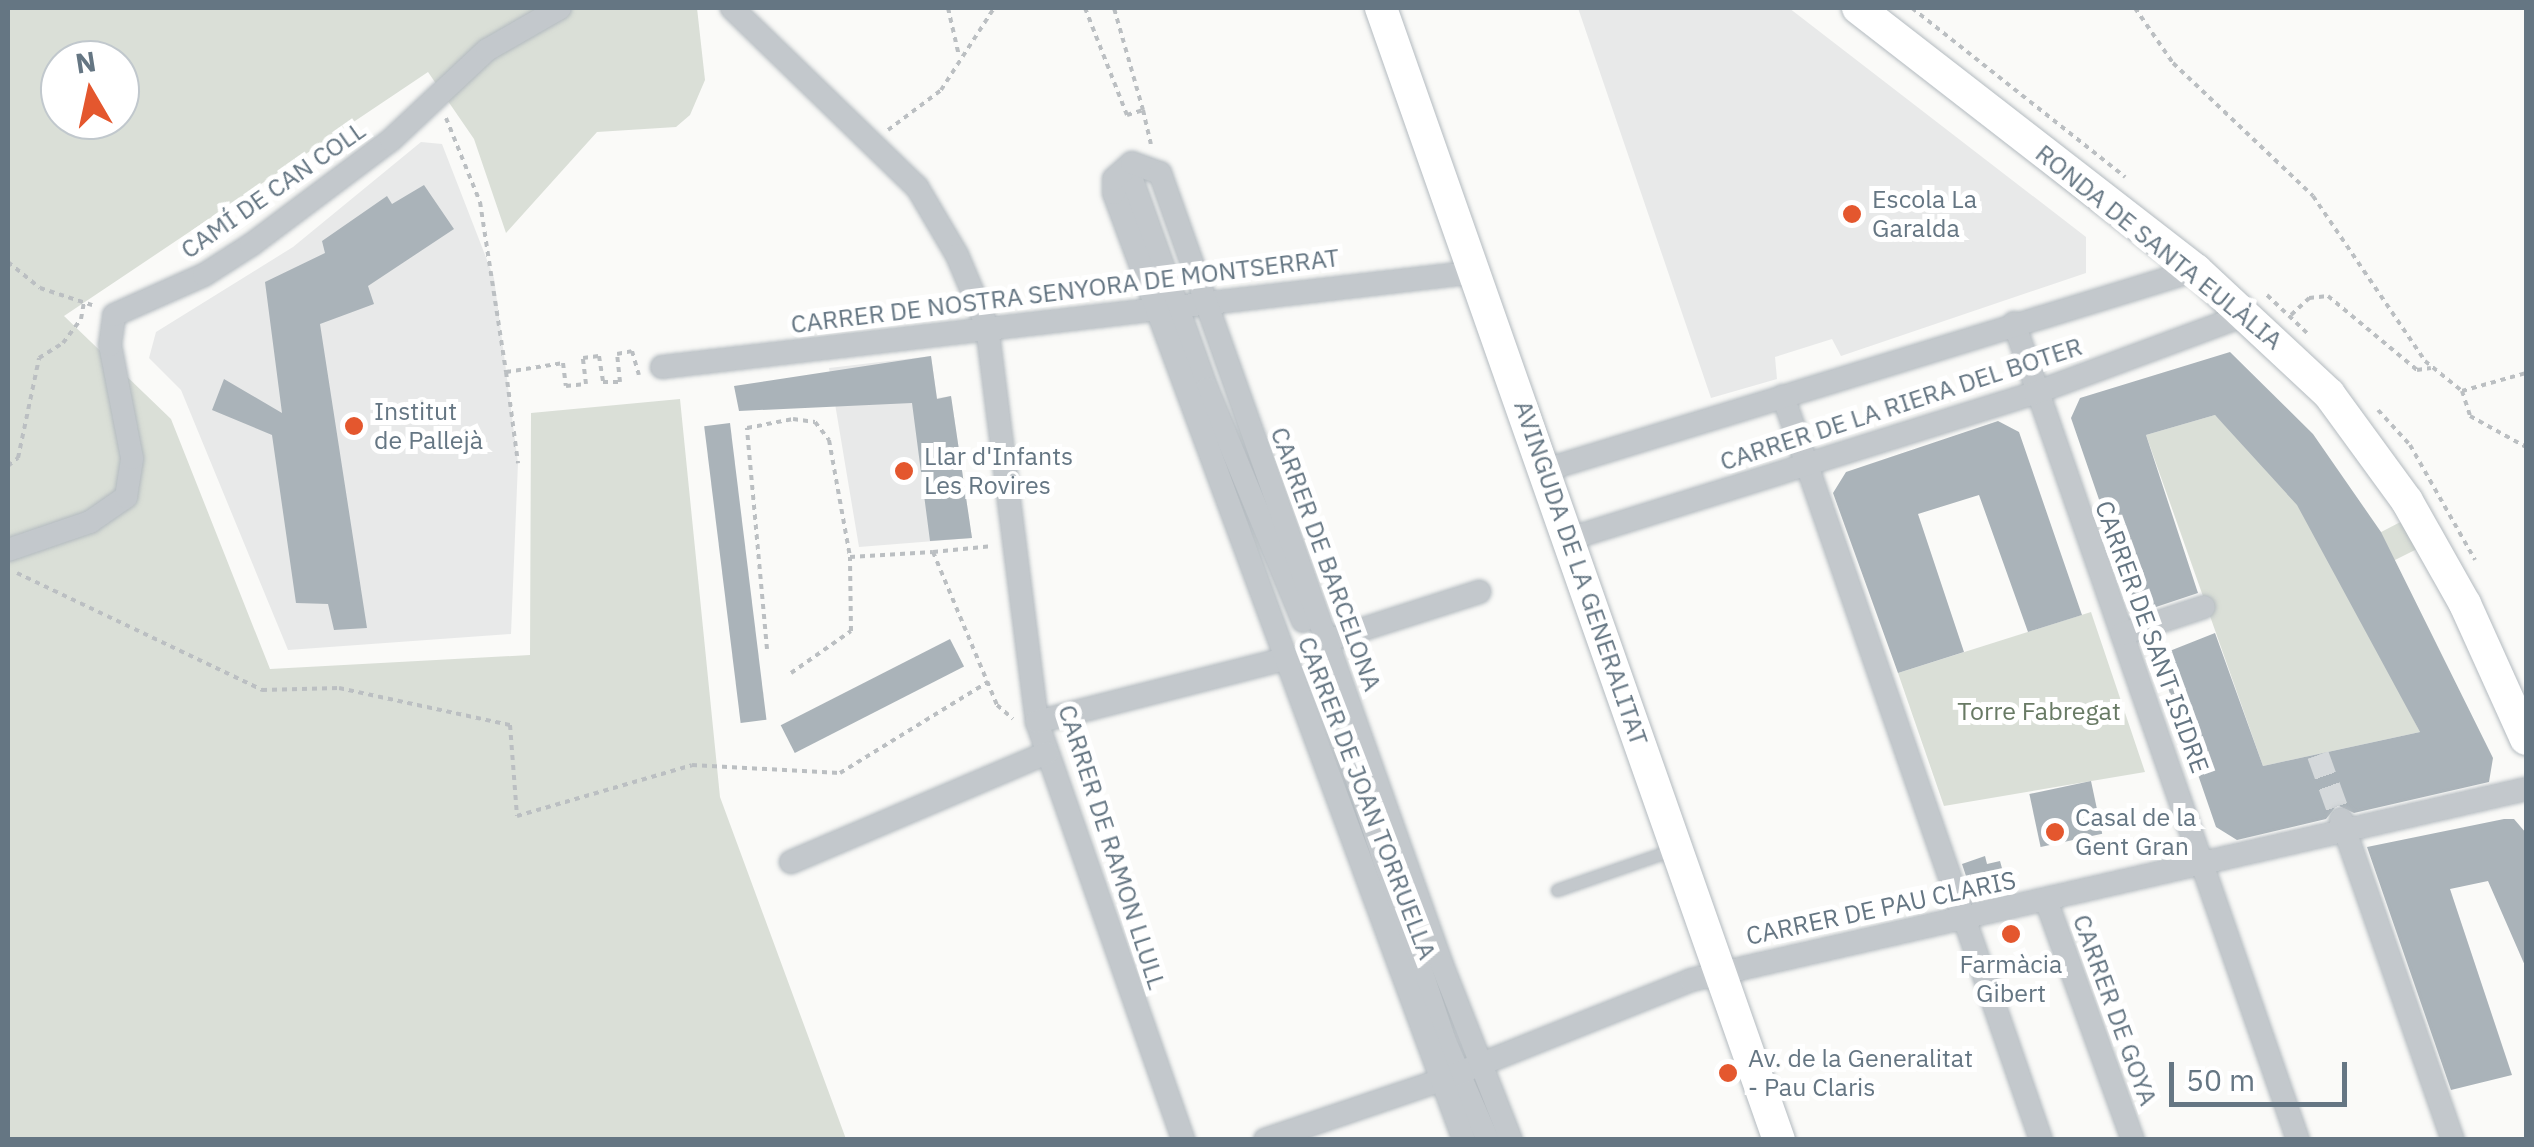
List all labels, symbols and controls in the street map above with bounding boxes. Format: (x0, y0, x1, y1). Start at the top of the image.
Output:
north arrow (40, 40, 140, 140)
text: N (73, 42, 98, 82)
street label: CAMÍ DE CAN COLL (175, 115, 371, 265)
street label: RONDA DE SANTA EULÀLIA (2030, 138, 2288, 356)
place label: Escola La Garalda (1872, 185, 1977, 244)
marker: Escola La Garalda (1841, 203, 1863, 225)
street label: CARRER DE NOSTRA SENYORA DE MONTSERRAT (789, 242, 1341, 340)
street label: CARRER DE LA RIERA DEL BOTER (1716, 331, 2086, 477)
place label: Institut de Pallejà (374, 397, 483, 456)
street label: AVINGUDA DE LA GENERALITAT (1508, 397, 1654, 749)
marker: Institut de Pallejà (343, 415, 365, 437)
street label: CARRER DE BARCELONA (1264, 423, 1388, 695)
place label: Llar d'Infants Les Rovires (924, 442, 1073, 501)
marker: Llar d'Infants Les Rovires (893, 460, 915, 482)
street label: CARRER DE SANT ISIDRE (2089, 497, 2215, 777)
street label: CARRER DE JOAN TORRUELLA (1291, 632, 1443, 964)
park label: Torre Fabregat (1957, 696, 2121, 726)
street label: CARRER DE RAMON LLULL (1052, 701, 1172, 993)
place label: Casal de la Gent Gran (2075, 803, 2196, 862)
marker: Casal de la Gent Gran (2044, 821, 2066, 843)
street label: CARRER DE PAU CLARIS (1743, 865, 2019, 951)
street label: CARRER DE GOYA (2067, 910, 2163, 1110)
marker: Farmàcia Gibert (2000, 923, 2022, 945)
place label: Farmàcia Gibert (1960, 950, 2062, 1009)
scale bar (2174, 1042, 2352, 1104)
place label: Av. de la Generalitat - Pau Claris (1748, 1044, 1973, 1103)
text: 50 m (2186, 1060, 2255, 1099)
marker: Av. de la Generalitat - Pau Claris (1717, 1062, 1739, 1084)

